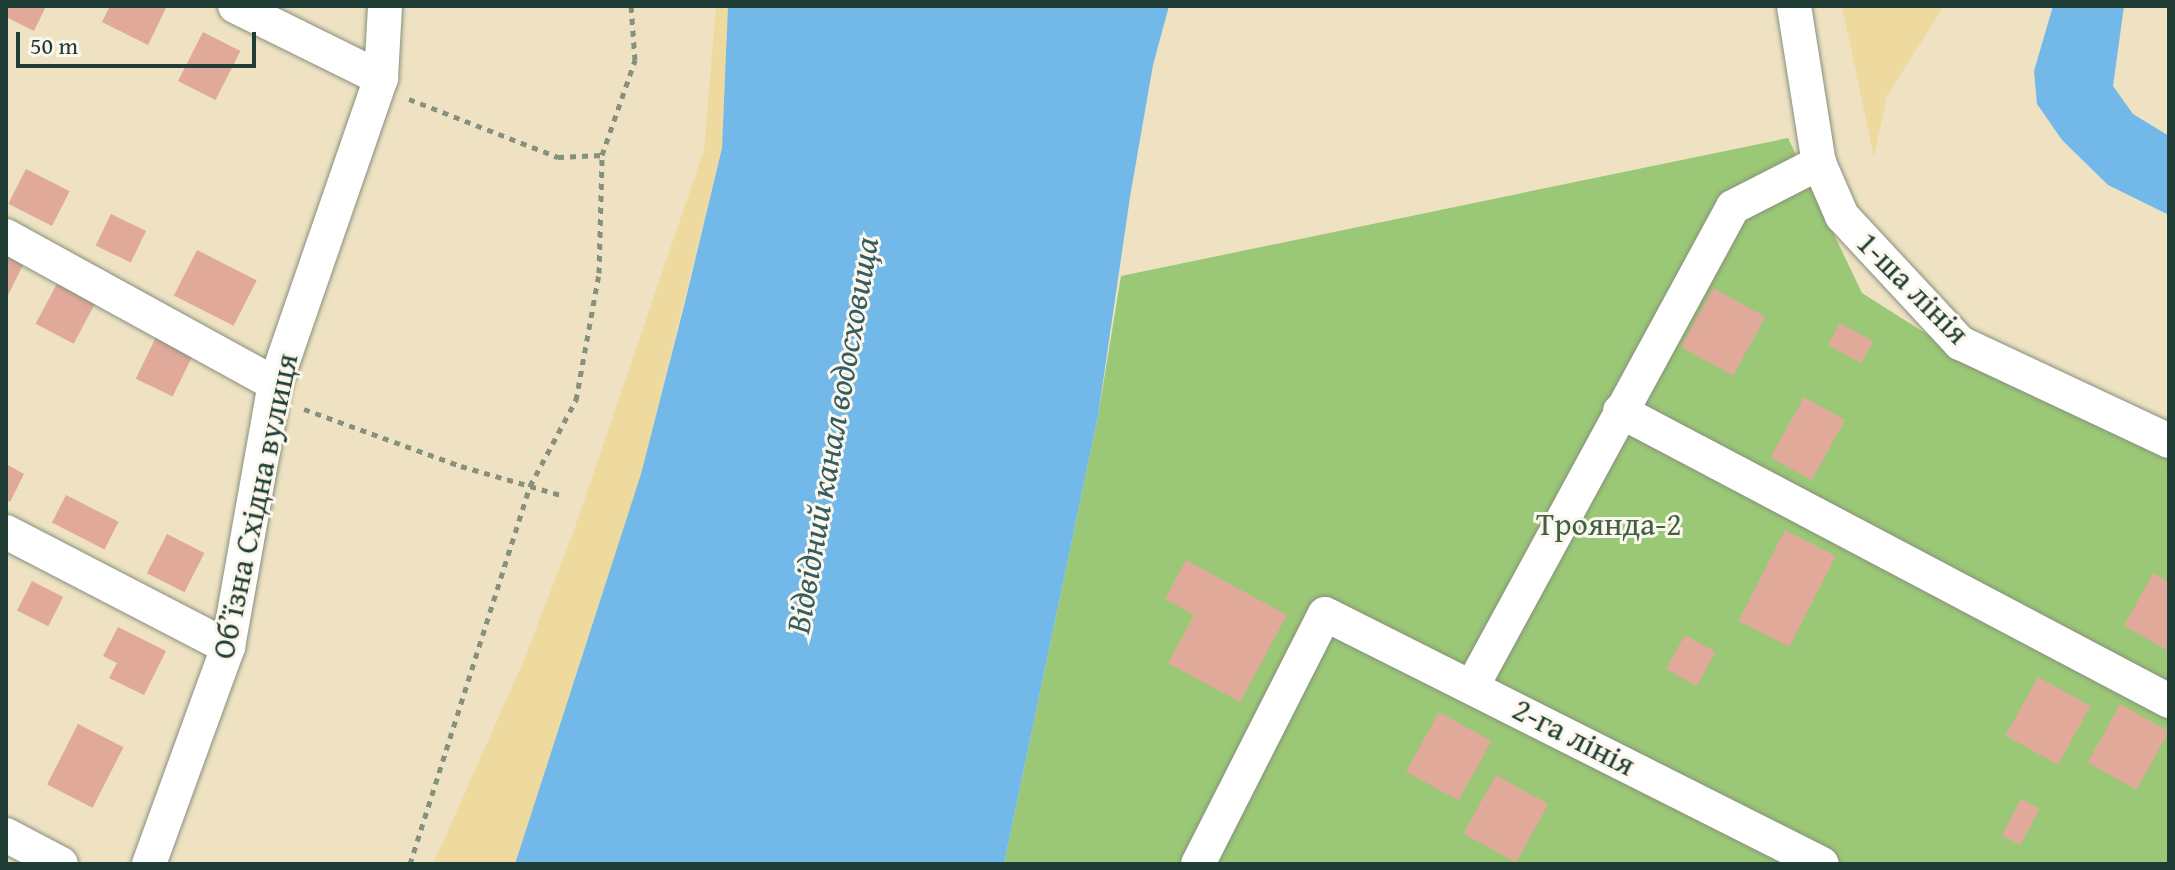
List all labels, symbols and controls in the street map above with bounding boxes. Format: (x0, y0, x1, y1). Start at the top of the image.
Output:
scale bar (20, 16, 260, 66)
text: 50 m (30, 28, 78, 63)
street label: 1-ша лінія (1849, 224, 1977, 352)
water label: Відвідний канал водосховища (776, 234, 886, 636)
street label: Обʼїзна Східна вулиця (204, 350, 306, 662)
park label: Троянда-2 (1536, 505, 1682, 543)
street label: 2-га лінія (1506, 690, 1642, 784)

